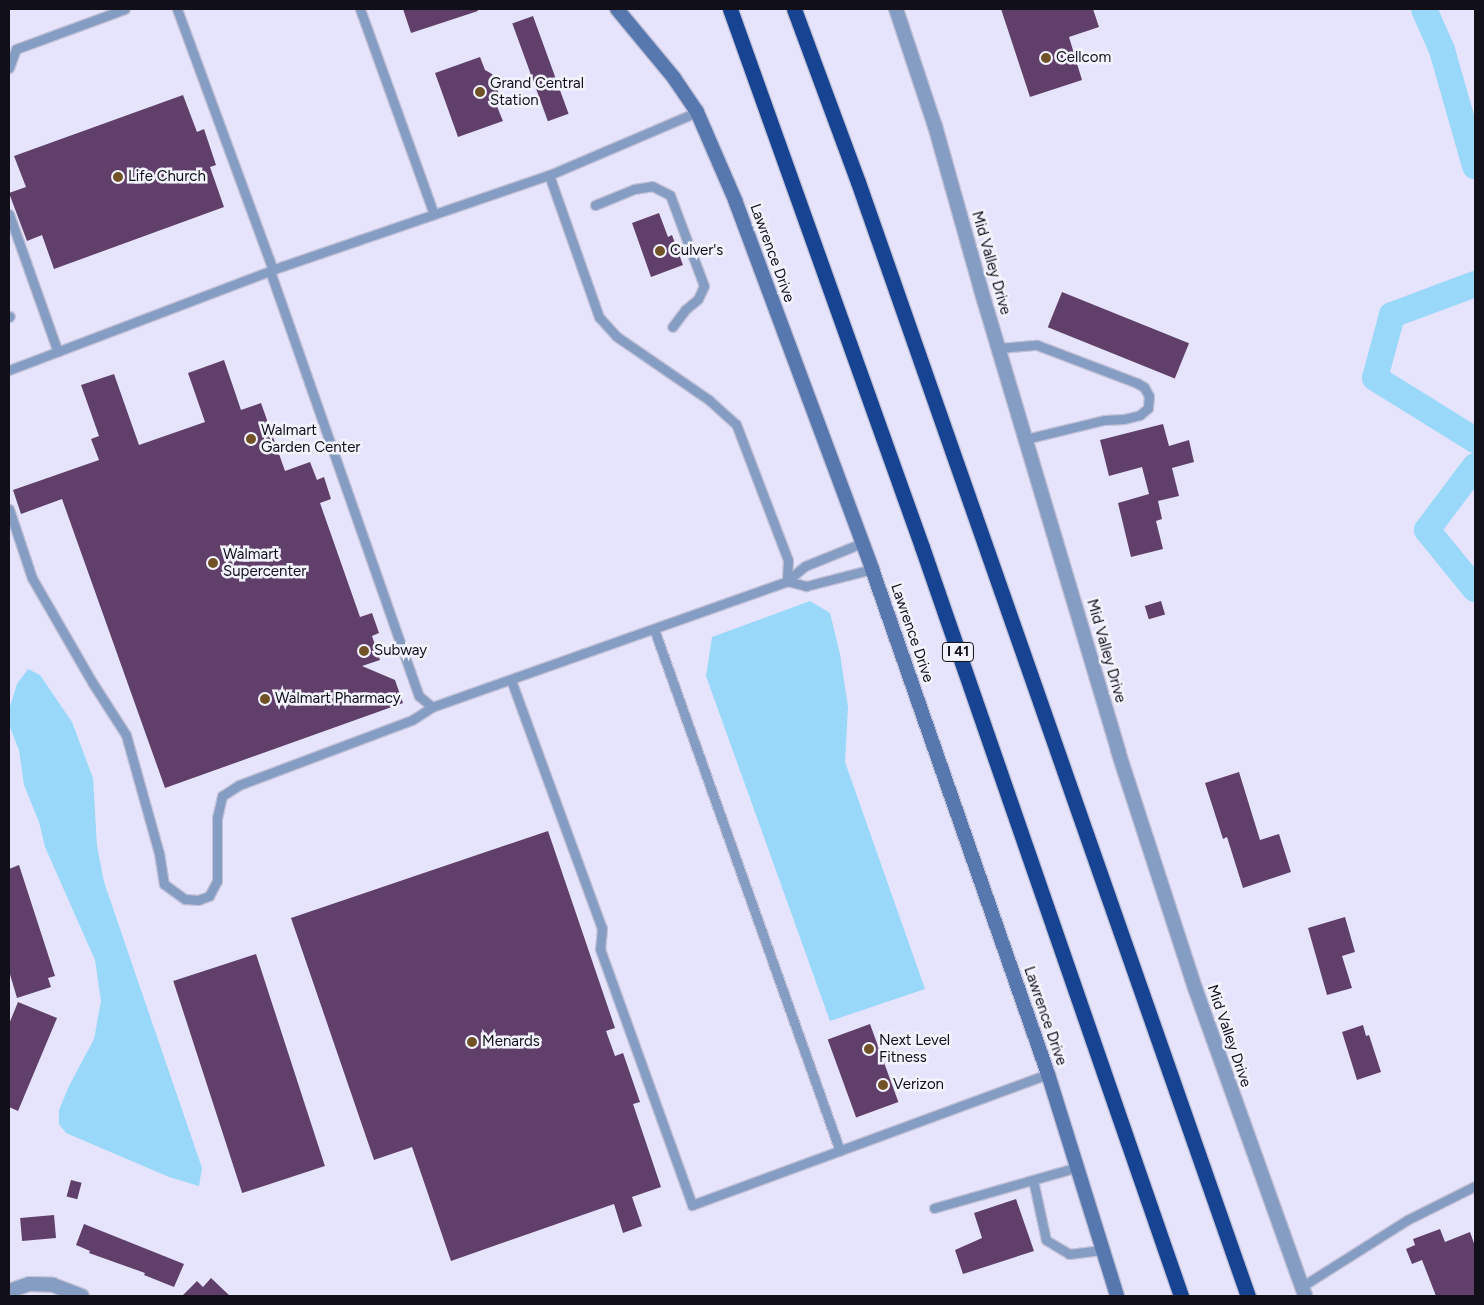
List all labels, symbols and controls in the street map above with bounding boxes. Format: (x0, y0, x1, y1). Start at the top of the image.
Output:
place label: Cellcom (1056, 49, 1111, 67)
marker: Cellcom (1040, 52, 1052, 64)
place label: Grand Central Station (490, 74, 584, 109)
marker: Grand Central Station (474, 86, 486, 98)
place label: Life Church (128, 168, 206, 186)
marker: Life Church (112, 171, 124, 183)
street label: Lawrence Drive (746, 201, 798, 305)
street label: Mid Valley Drive (968, 209, 1014, 317)
place label: Culver's (670, 242, 723, 260)
marker: Culver's (654, 245, 666, 257)
place label: Walmart Garden Center (261, 421, 360, 456)
marker: Walmart Garden Center (245, 433, 257, 445)
place label: Walmart Supercenter (223, 545, 306, 580)
marker: Walmart Supercenter (207, 557, 219, 569)
street label: Lawrence Drive (887, 581, 937, 685)
street label: Mid Valley Drive (1083, 597, 1129, 705)
road number: I 41 (942, 640, 974, 664)
place label: Subway (374, 642, 427, 660)
marker: Subway (358, 645, 370, 657)
place label: Walmart Pharmacy (275, 690, 401, 708)
marker: Walmart Pharmacy (259, 693, 271, 705)
street label: Lawrence Drive (1020, 964, 1070, 1068)
street label: Mid Valley Drive (1203, 982, 1255, 1090)
place label: Next Level Fitness (879, 1031, 950, 1066)
place label: Menards (482, 1033, 540, 1051)
marker: Menards (466, 1036, 478, 1048)
marker: Next Level Fitness (863, 1043, 875, 1055)
place label: Verizon (893, 1076, 944, 1094)
marker: Verizon (877, 1079, 889, 1091)

